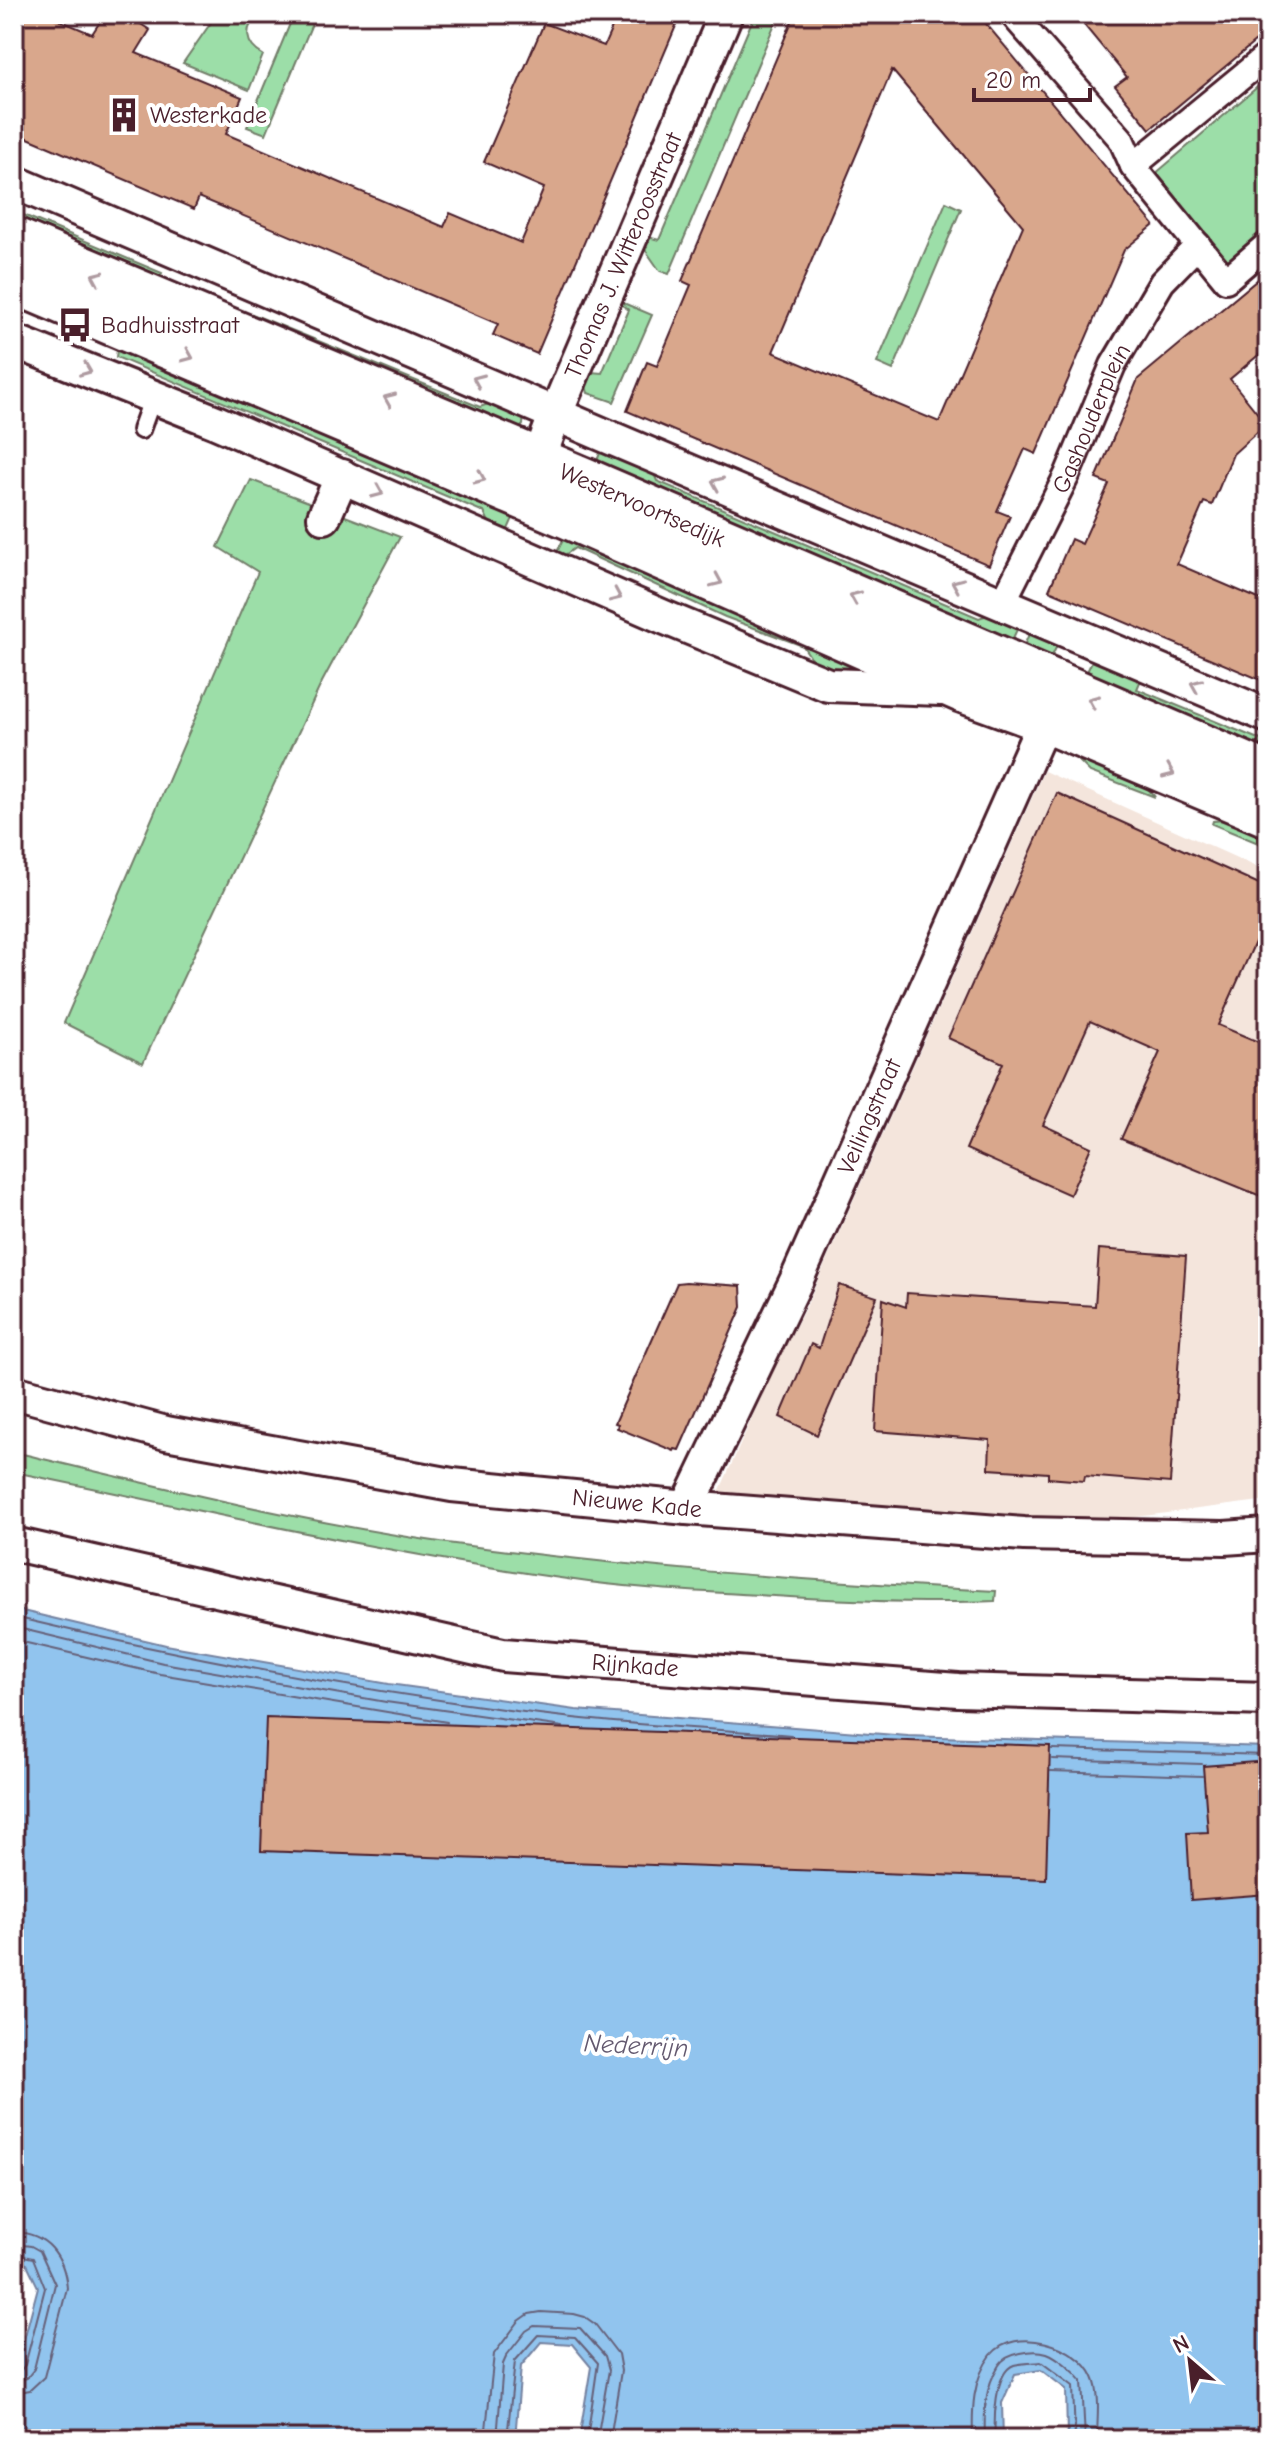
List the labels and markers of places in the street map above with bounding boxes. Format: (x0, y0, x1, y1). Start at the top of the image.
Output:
building icon: Westerkade (105, 96, 143, 134)
place label: Westerkade (150, 101, 267, 129)
bus stop icon: Badhuisstraat (56, 306, 94, 344)
place label: Badhuisstraat (101, 311, 240, 339)

